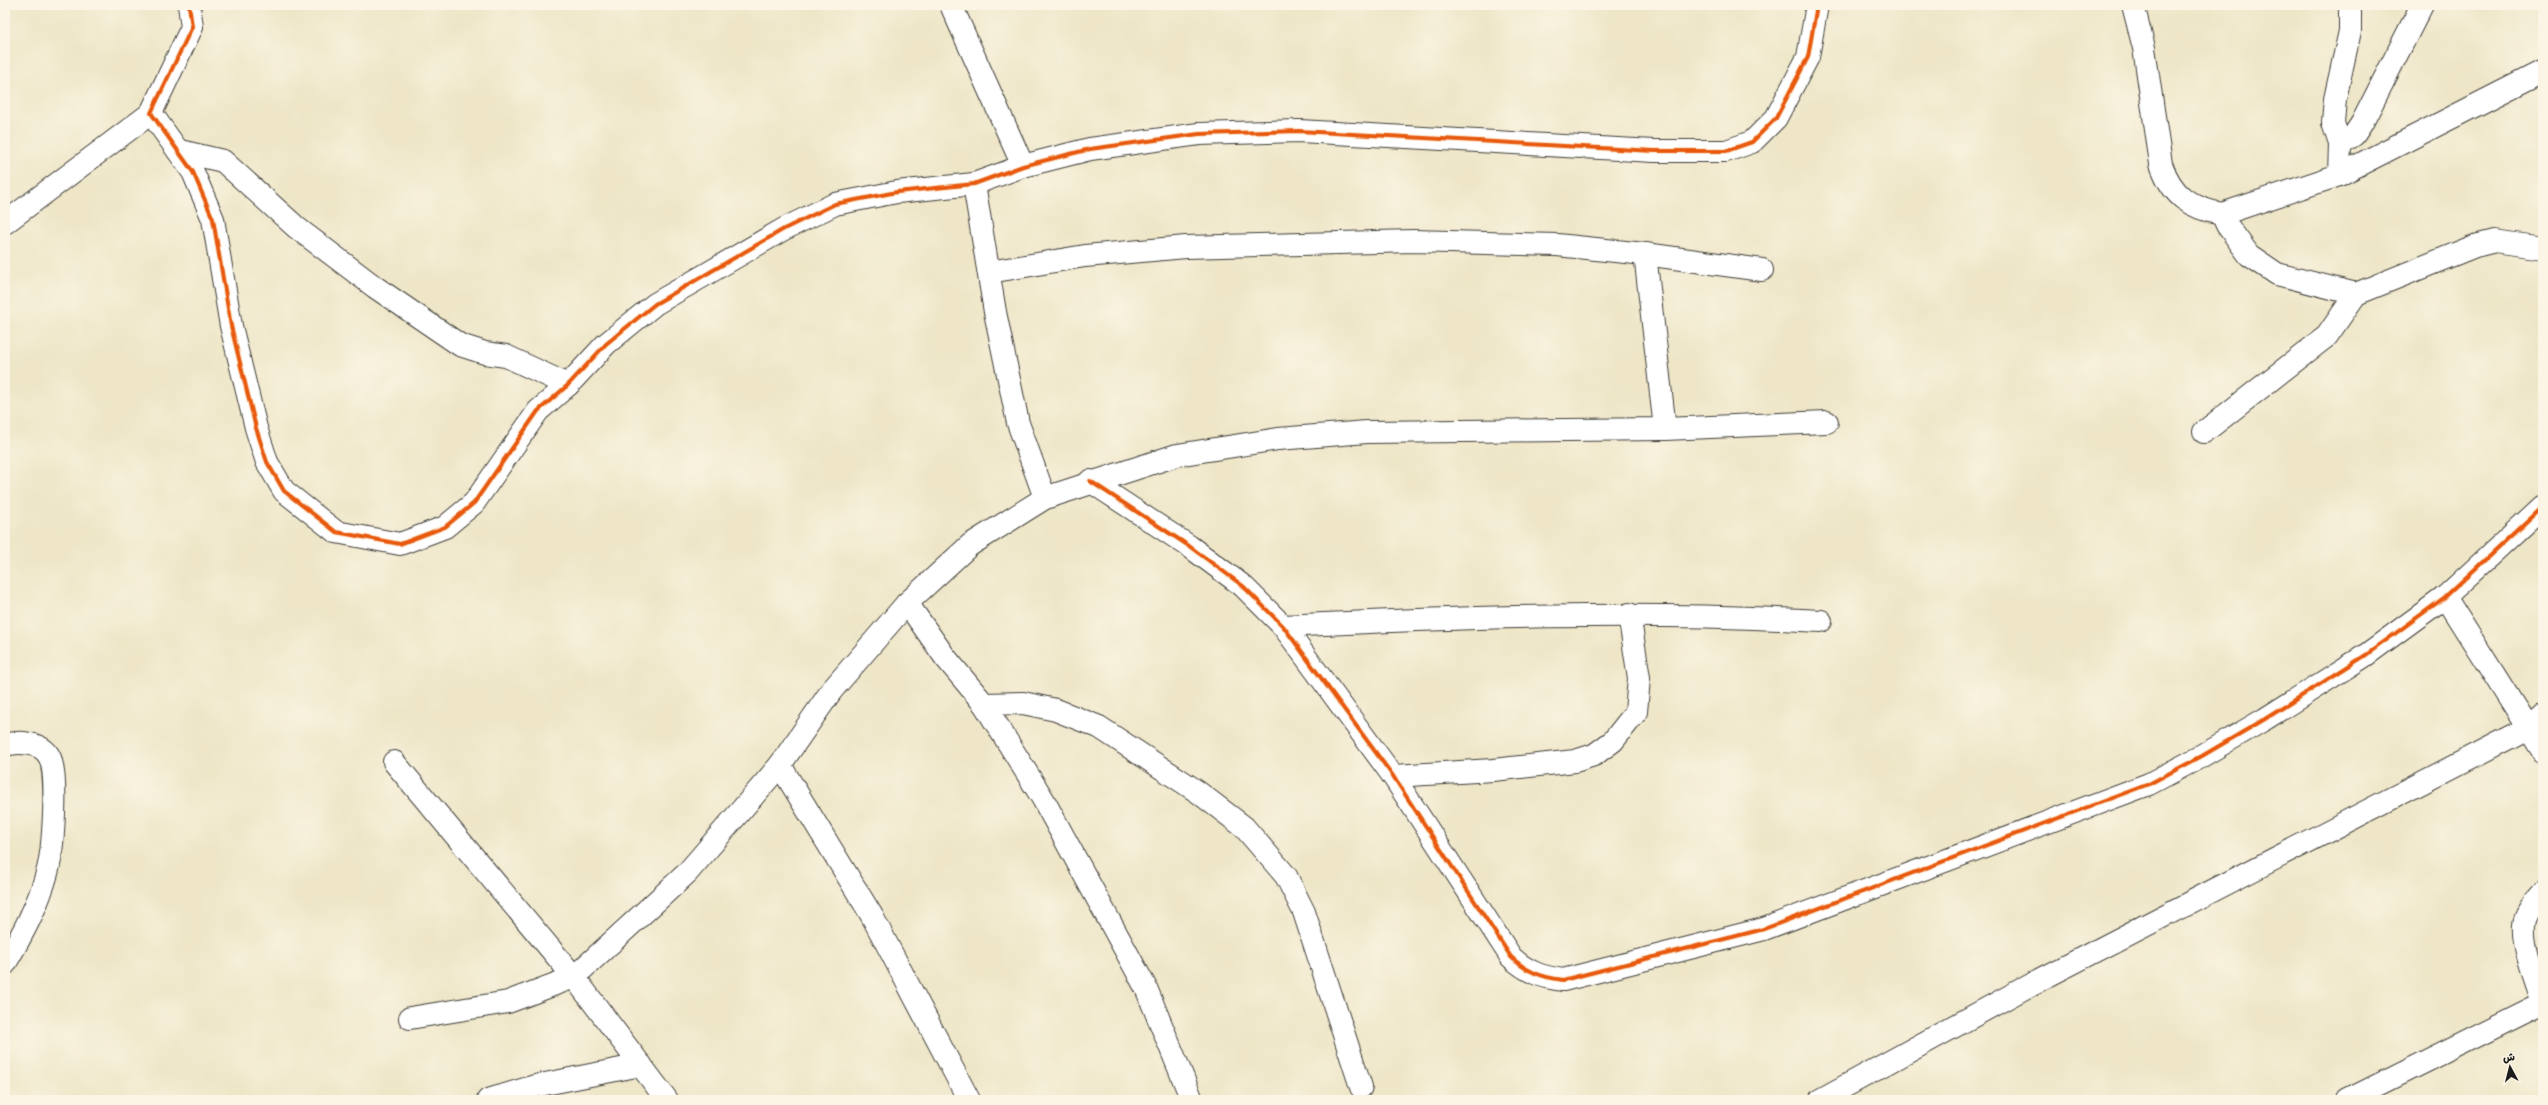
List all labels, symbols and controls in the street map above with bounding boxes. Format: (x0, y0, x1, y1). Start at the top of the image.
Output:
north arrow (2490, 1047, 2530, 1087)
text: ش (2502, 1049, 2516, 1067)

